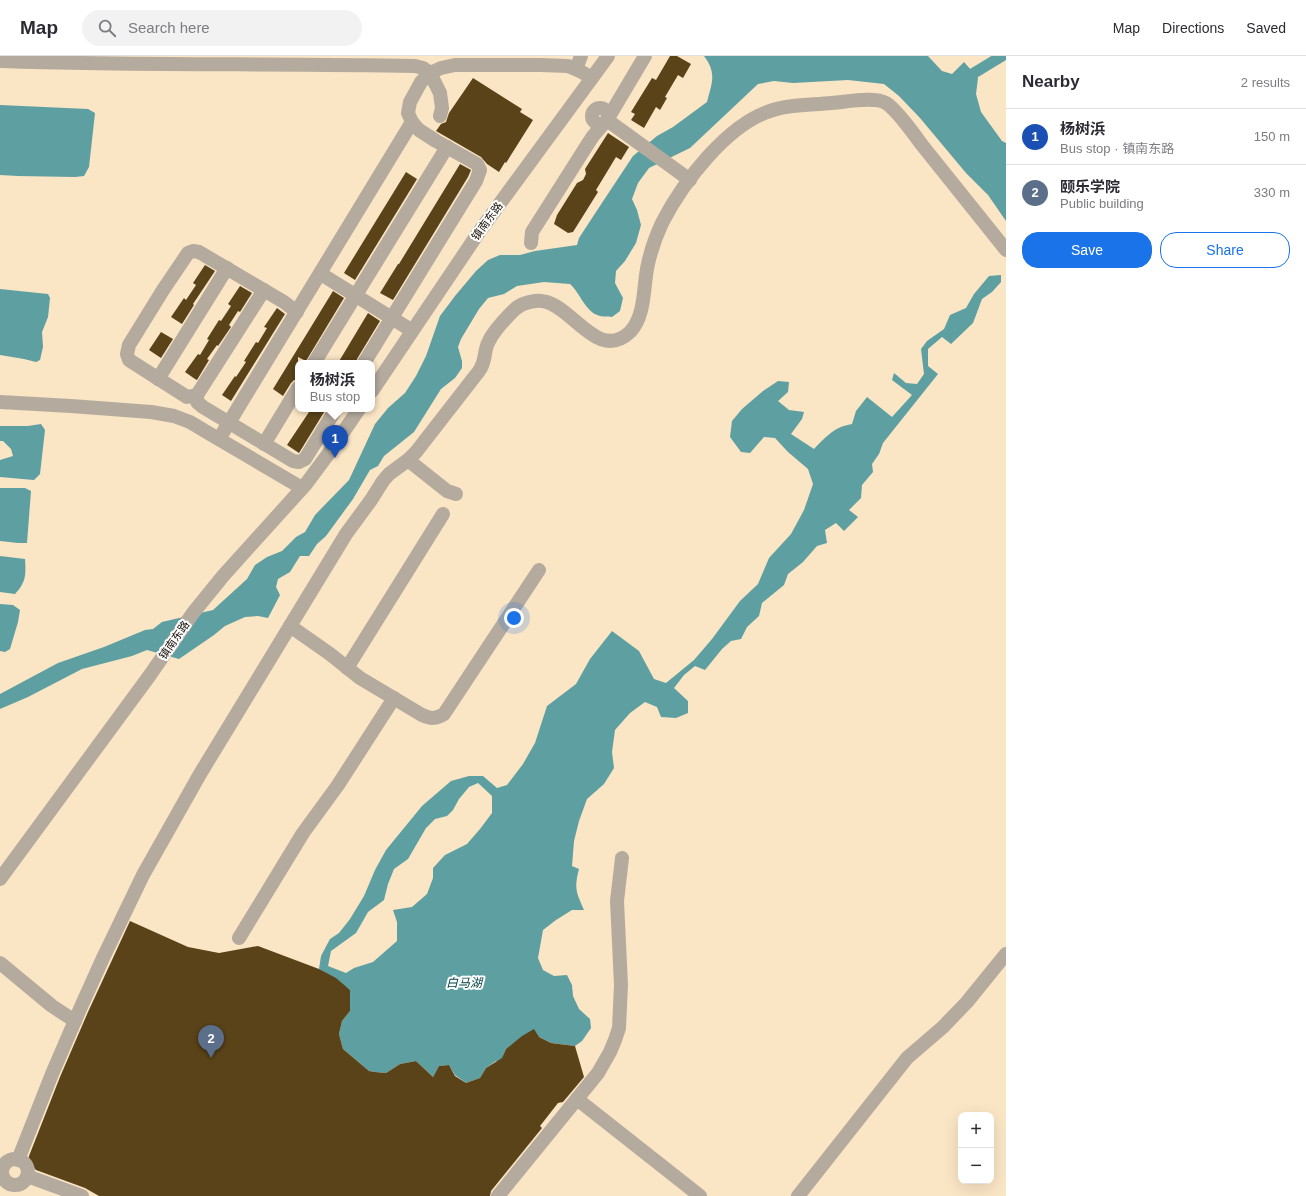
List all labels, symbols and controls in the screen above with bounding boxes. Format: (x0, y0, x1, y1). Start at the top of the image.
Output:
search box (82, 10, 362, 46)
text: Map (20, 17, 58, 38)
icon: search (96, 17, 118, 39)
text: Search here (128, 19, 210, 36)
text: Map (1113, 20, 1140, 36)
text: Directions (1162, 20, 1224, 36)
text: Saved (1246, 20, 1286, 36)
text: Nearby (1022, 72, 1080, 91)
text: 2 results (1241, 75, 1290, 90)
text: 杨树浜 (1060, 120, 1105, 137)
text: 1 (1031, 129, 1039, 144)
text: 150 m (1254, 129, 1290, 144)
text: Bus stop · 镇南东路 (1060, 141, 1174, 156)
text: 颐乐学院 (1060, 178, 1120, 195)
text: 2 (1031, 185, 1039, 200)
text: 330 m (1254, 185, 1290, 200)
text: Public building (1060, 196, 1144, 211)
street label: 镇南东路 (469, 200, 505, 242)
button: Save (1022, 232, 1152, 268)
button: Share (1160, 232, 1290, 268)
popup (295, 360, 375, 412)
text: 杨树浜 (310, 371, 355, 388)
text: Bus stop (310, 389, 360, 404)
pin: 1 (322, 425, 348, 458)
your location (504, 608, 524, 628)
street label: 镇南东路 (156, 619, 192, 661)
water label: 白马湖 (446, 976, 484, 990)
pin: 2 (198, 1025, 224, 1058)
map controls (958, 1112, 994, 1184)
button: + (958, 1112, 994, 1148)
button: − (958, 1148, 994, 1184)

